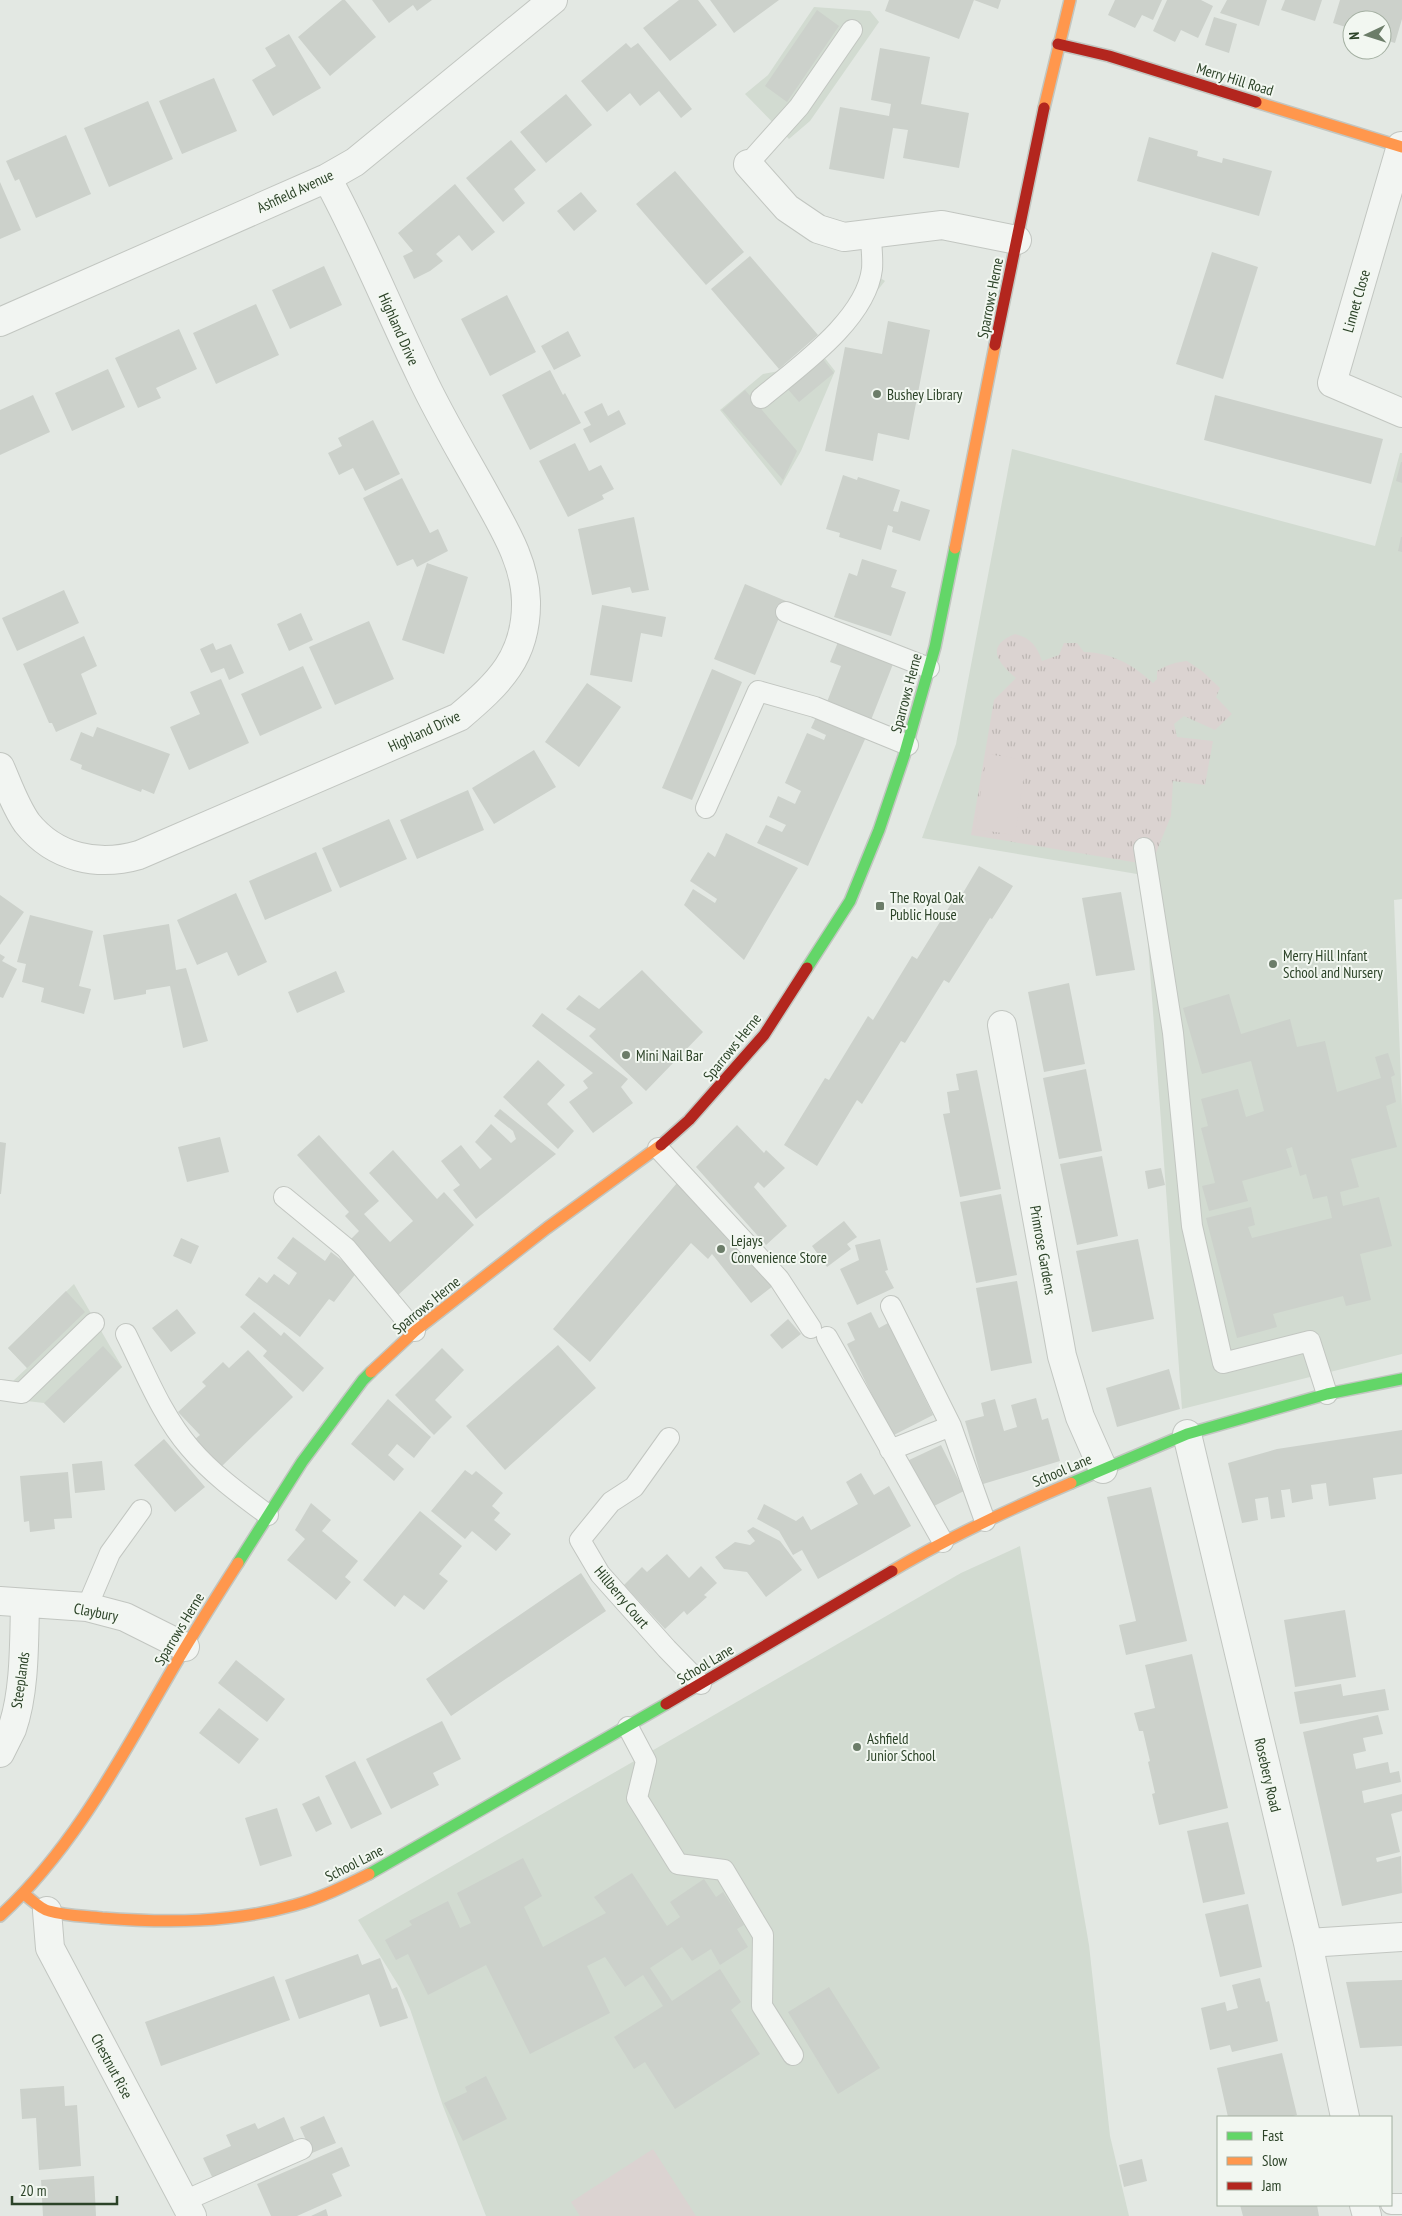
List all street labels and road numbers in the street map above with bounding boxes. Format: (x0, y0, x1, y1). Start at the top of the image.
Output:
street label: Merry Hill Road (1194, 58, 1276, 100)
street label: Ashfield Avenue (254, 165, 336, 217)
street label: Sparrows Herne (973, 256, 1007, 340)
street label: Linnet Close (1338, 267, 1374, 335)
street label: Highland Drive (375, 290, 423, 368)
street label: Sparrows Herne (886, 651, 926, 735)
street label: Highland Drive (385, 706, 463, 756)
street label: Sparrows Herne (699, 1009, 765, 1085)
street label: Primrose Gardens (1026, 1204, 1060, 1296)
street label: Sparrows Herne (388, 1272, 464, 1338)
street label: School Lane (1029, 1449, 1095, 1491)
street label: Hillberry Court (590, 1562, 654, 1632)
street label: Sparrows Herne (150, 1589, 208, 1669)
street label: Claybury (72, 1598, 120, 1626)
street label: School Lane (673, 1640, 737, 1688)
street label: Steeplands (7, 1651, 33, 1709)
street label: Rosebery Road (1250, 1736, 1286, 1814)
street label: School Lane (322, 1840, 386, 1886)
street label: Chestnut Rise (87, 2030, 137, 2102)

